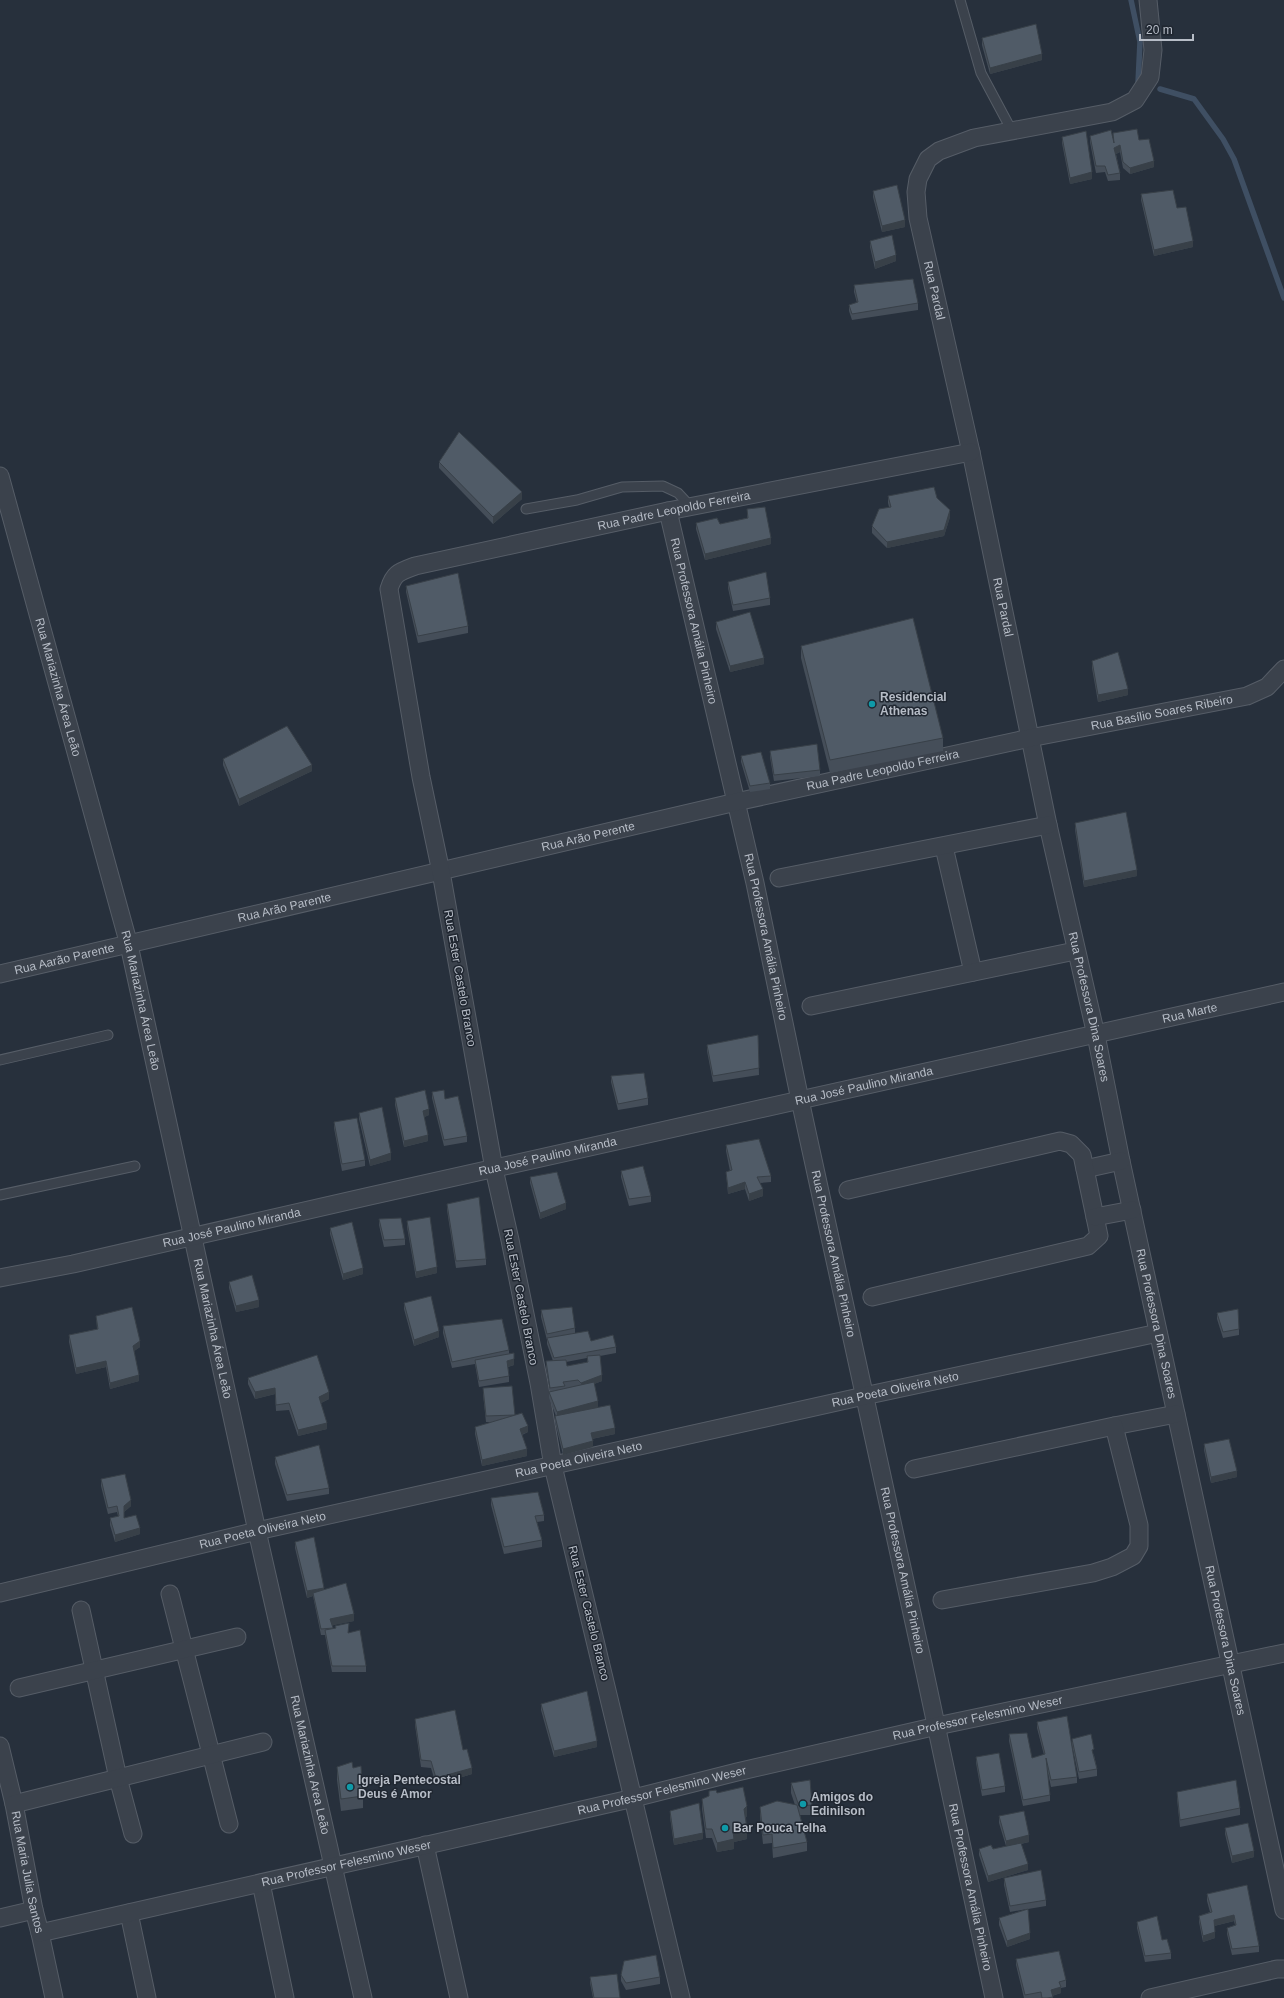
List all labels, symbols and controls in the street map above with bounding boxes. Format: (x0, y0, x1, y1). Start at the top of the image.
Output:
scale bar (1140, 16, 1193, 42)
text: 20 m (1146, 23, 1173, 37)
street label: Rua Pardal (921, 260, 948, 321)
street label: Rua Padre Leopoldo Ferreira (596, 488, 752, 533)
street label: Rua Professora Amália Pinheiro (668, 536, 720, 706)
street label: Rua Pardal (990, 576, 1016, 638)
street label: Rua Mariazinha Área Leão (32, 616, 84, 758)
place label: Residencial Athenas (880, 690, 947, 718)
street label: Rua Basílio Soares Ribeiro (1090, 692, 1234, 733)
marker: Residencial Athenas (867, 699, 877, 709)
street label: Rua Padre Leopoldo Ferreira (805, 747, 961, 793)
street label: Rua Arão Perente (540, 819, 637, 854)
street label: Rua Professora Amália Pinheiro (741, 852, 790, 1022)
street label: Rua Arão Parente (236, 890, 333, 925)
street label: Rua Ester Castelo Branco (441, 908, 479, 1048)
street label: Rua Mariazinha Área Leão (118, 929, 163, 1072)
street label: Rua Professora Dina Soares (1066, 931, 1112, 1083)
street label: Rua Aarão Parente (13, 940, 116, 977)
street label: Rua Marte (1161, 1000, 1219, 1026)
street label: Rua José Paulino Miranda (794, 1064, 934, 1108)
street label: Rua José Paulino Miranda (477, 1134, 618, 1179)
street label: Rua Professora Amália Pinheiro (809, 1169, 859, 1339)
street label: Rua José Paulino Miranda (161, 1205, 302, 1250)
street label: Rua Ester Castelo Branco (501, 1228, 541, 1367)
street label: Rua Professora Dina Soares (1133, 1248, 1180, 1400)
street label: Rua Mariazinha Área Leão (191, 1257, 235, 1400)
street label: Rua Poeta Oliveira Neto (830, 1369, 960, 1410)
street label: Rua Poeta Oliveira Neto (514, 1438, 644, 1480)
street label: Rua Professora Amália Pinheiro (878, 1486, 928, 1655)
street label: Rua Poeta Oliveira Neto (198, 1509, 328, 1552)
street label: Rua Ester Castelo Branco (565, 1544, 613, 1682)
street label: Rua Professora Dina Soares (1202, 1564, 1248, 1717)
street label: Rua Professor Felesmino Weser (891, 1693, 1064, 1743)
street label: Rua Mariazinha Area Leão (287, 1694, 333, 1836)
street label: Rua Professor Felesmino Weser (576, 1763, 748, 1818)
place label: Igreja Pentecostal Deus é Amor (358, 1773, 461, 1801)
marker: Igreja Pentecostal Deus é Amor (345, 1782, 355, 1792)
place label: Amigos do Edinilson (811, 1790, 873, 1818)
marker: Amigos do Edinilson (798, 1799, 808, 1809)
street label: Rua Professora Amália Pinheiro (946, 1802, 995, 1972)
street label: Rua Maria Julia Santos (8, 1810, 47, 1935)
place label: Bar Pouca Telha (733, 1821, 826, 1835)
marker: Bar Pouca Telha (720, 1823, 730, 1833)
street label: Rua Professor Felesmino Weser (260, 1837, 432, 1889)

